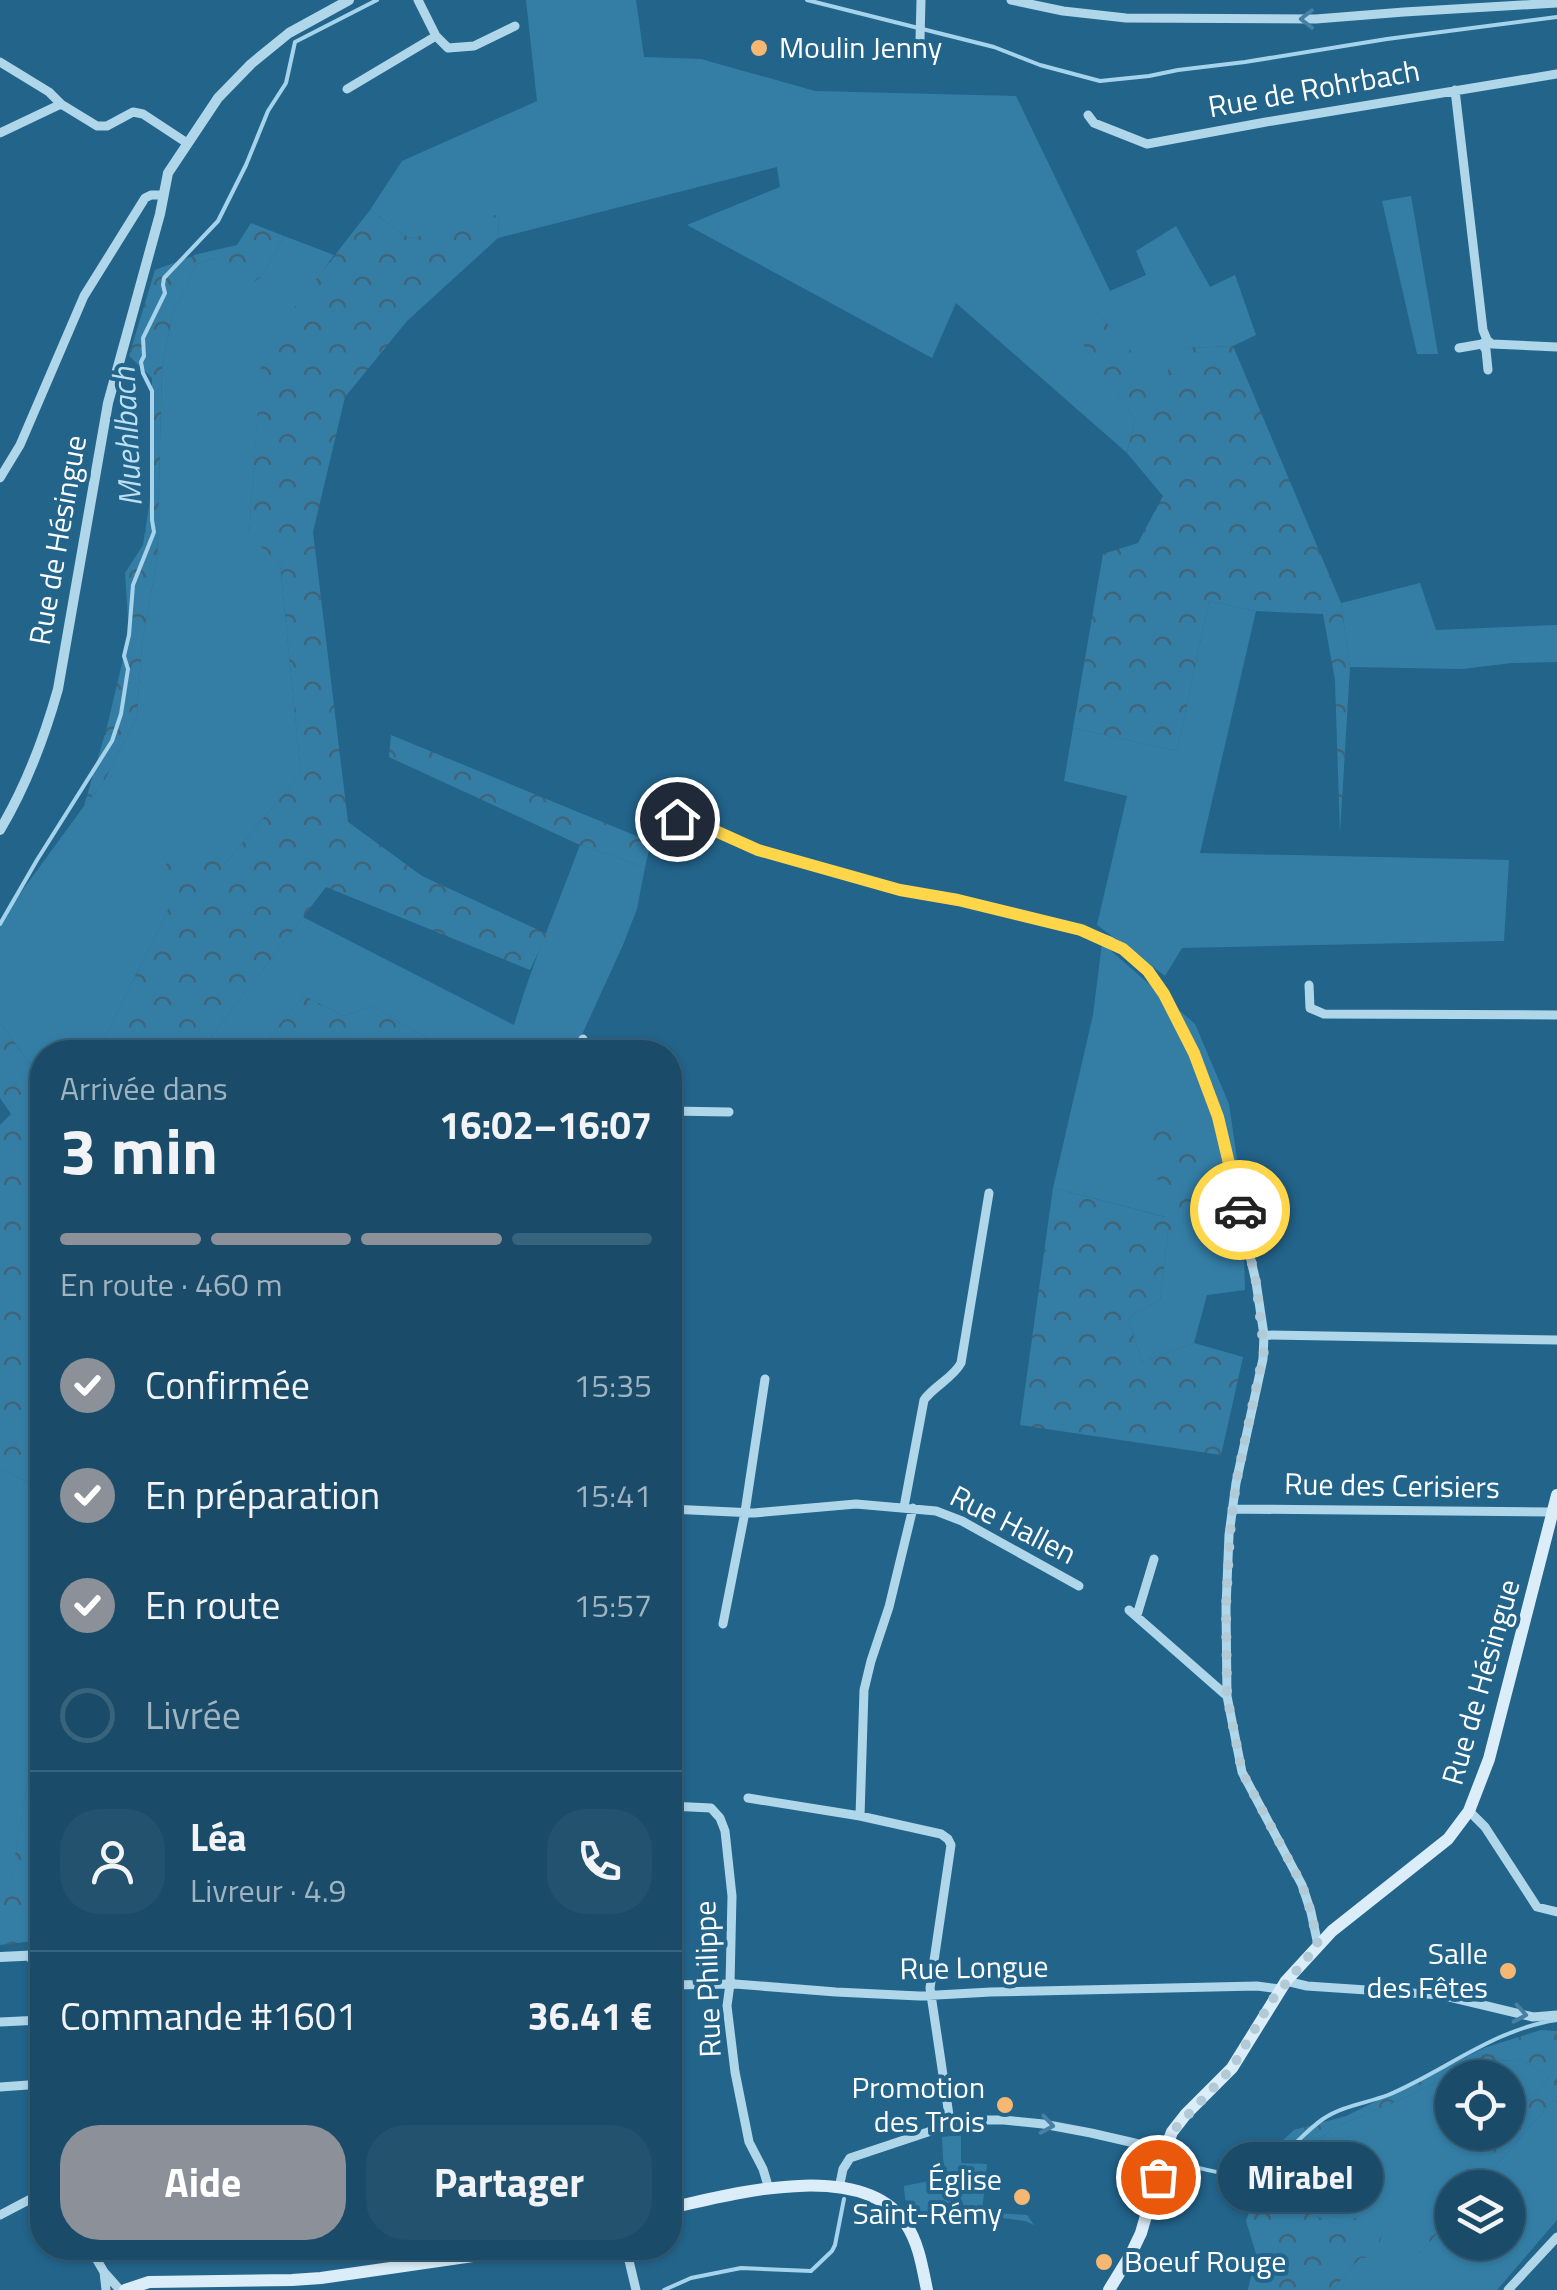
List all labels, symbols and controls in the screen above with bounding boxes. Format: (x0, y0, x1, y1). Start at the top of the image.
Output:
one-way arrow (1298, 8, 1314, 29)
place label: Moulin Jenny (779, 24, 942, 70)
marker: Moulin Jenny (748, 37, 770, 59)
street label: Rue de Rohrbach (1204, 47, 1423, 129)
water label: Muehlbach (98, 365, 154, 508)
street label: Rue de Hésingue (16, 431, 98, 648)
pin (635, 777, 720, 862)
icon: home (650, 792, 705, 847)
text: Arrivée dans (60, 1064, 228, 1112)
text: 16:02–16:07 (439, 1096, 652, 1154)
text: 3 min (60, 1100, 218, 1199)
courier (1190, 1160, 1290, 1260)
icon: car (1213, 1183, 1268, 1238)
text: En route · 460 m (60, 1260, 283, 1308)
text: Confirmée (145, 1356, 310, 1414)
icon: check (60, 1358, 115, 1413)
text: 15:35 (573, 1361, 652, 1409)
street label: Rue des Cerisiers (1284, 1460, 1500, 1510)
text: En préparation (145, 1466, 380, 1524)
icon: check (60, 1468, 115, 1523)
text: 15:41 (573, 1471, 652, 1519)
street label: Rue Hallen (942, 1473, 1085, 1576)
street label: Rue de Hésingue (1429, 1573, 1531, 1790)
text: En route (145, 1576, 280, 1634)
icon: check (60, 1578, 115, 1633)
text: 15:57 (573, 1581, 652, 1629)
text: Livrée (145, 1686, 241, 1744)
text: Léa (190, 1808, 247, 1866)
button: person (60, 1809, 165, 1914)
button: phone (547, 1809, 652, 1914)
text: Livreur · 4.9 (190, 1866, 346, 1914)
street label: Rue Philippe (681, 1900, 733, 2058)
place label: Salle des Fêtes (1367, 1930, 1488, 2010)
street label: Rue Longue (899, 1943, 1049, 1991)
marker: Salle des Fêtes (1497, 1960, 1519, 1982)
text: Commande #1601 (60, 1987, 357, 2045)
text: 36.41 € (528, 1987, 652, 2045)
one-way arrow (1512, 2003, 1528, 2024)
map controls (1435, 2060, 1525, 2260)
button: locate (1435, 2060, 1525, 2150)
place label: Promotion des Trois (851, 2064, 985, 2144)
marker: Promotion des Trois (994, 2094, 1016, 2116)
one-way arrow (1039, 2114, 1056, 2135)
button: Aide (60, 2125, 346, 2240)
button: Partager (366, 2125, 652, 2240)
pin (1116, 2135, 1201, 2220)
callout: Mirabel (1218, 2142, 1383, 2212)
icon: bag (1131, 2150, 1186, 2205)
text: Mirabel (1247, 2153, 1354, 2201)
place label: Église Saint-Rémy (852, 2156, 1002, 2236)
button: layers (1435, 2170, 1525, 2260)
marker: Église Saint-Rémy (1011, 2186, 1033, 2208)
place label: Boeuf Rouge (1124, 2238, 1286, 2284)
marker: Boeuf Rouge (1093, 2251, 1115, 2273)

